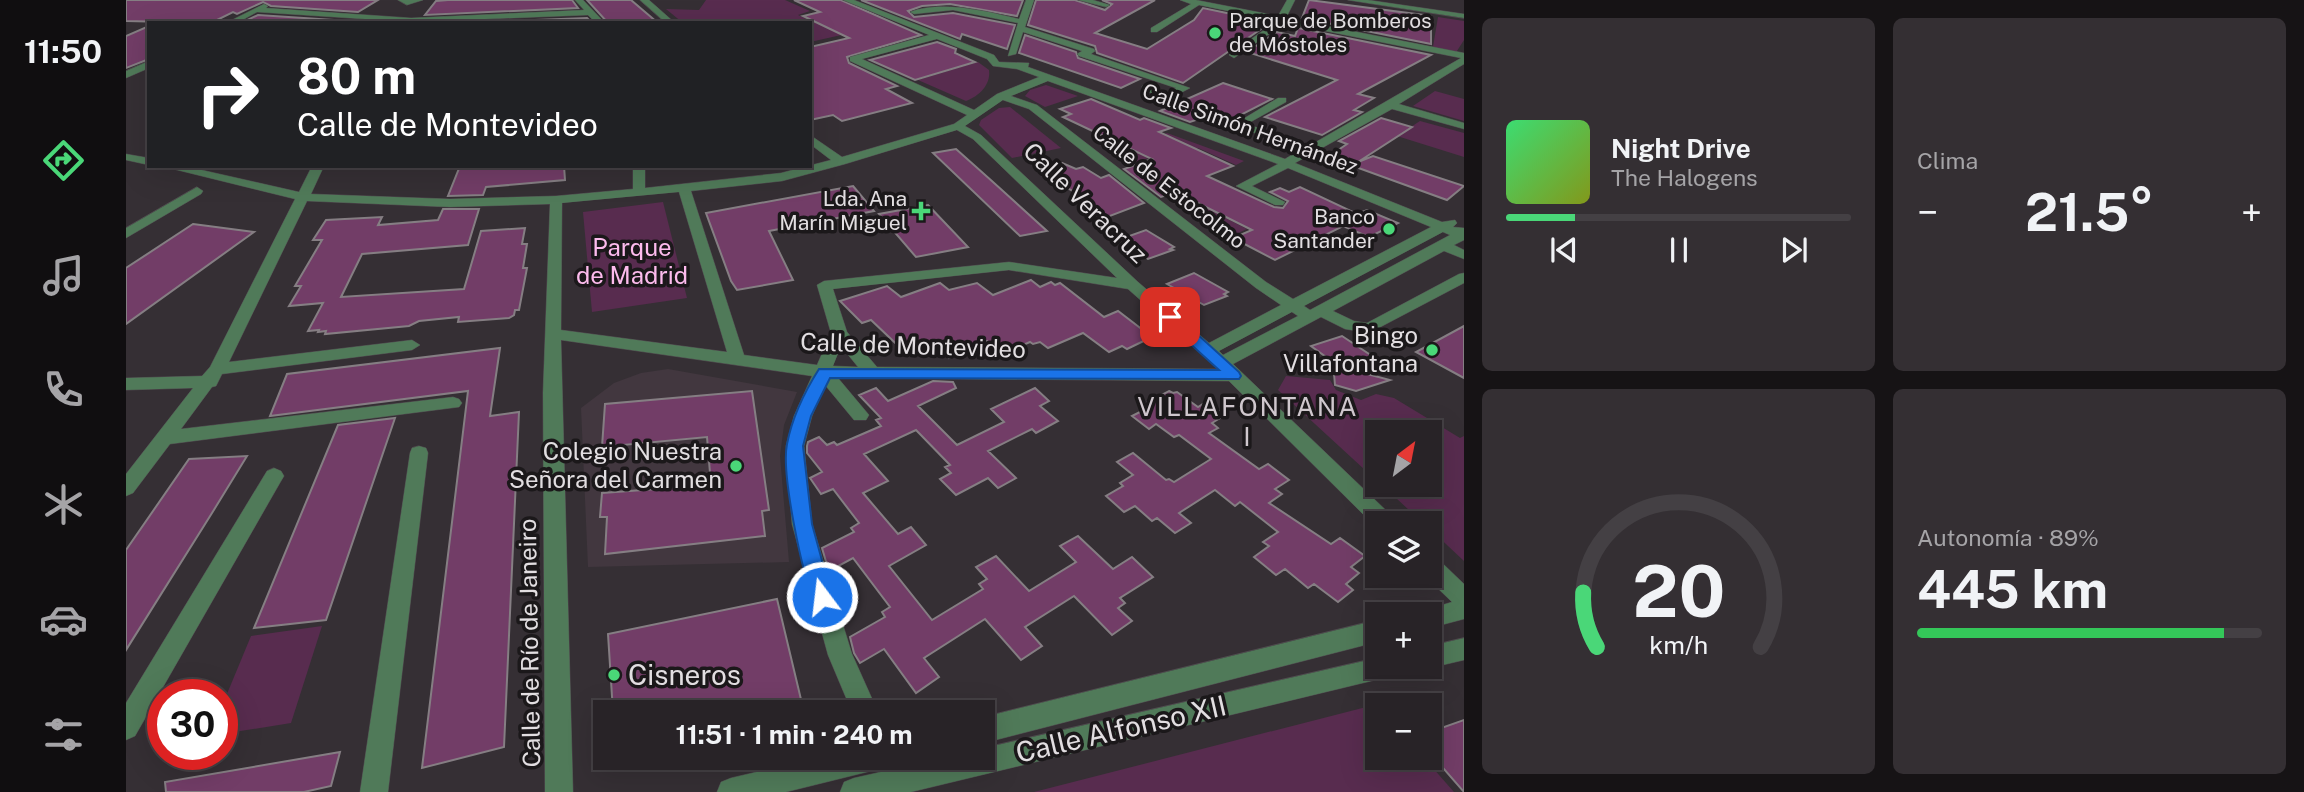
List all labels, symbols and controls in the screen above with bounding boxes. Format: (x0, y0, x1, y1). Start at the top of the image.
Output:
place label: Parque de Bomberos de Móstoles (1229, 8, 1432, 57)
marker: Parque de Bomberos de Móstoles (1207, 25, 1223, 41)
text: 11:50 (24, 33, 102, 70)
text: 80 m (297, 47, 416, 105)
icon: right (182, 49, 273, 140)
street label: Calle Simón Hernández (1139, 78, 1361, 179)
text: Calle de Montevideo (297, 106, 598, 143)
street label: Calle de Estocolmo (1088, 119, 1250, 254)
text: Night Drive (1611, 133, 1751, 164)
icon: directions (39, 136, 88, 185)
street label: Calle Veracruz (1018, 136, 1153, 268)
text: Clima (1917, 147, 1978, 174)
text: The Halogens (1611, 164, 1758, 191)
text: 21.5° (2025, 182, 2154, 243)
place label: Lda. Ana Marín Miguel (779, 186, 907, 235)
text: − (1917, 190, 1938, 235)
text: + (2241, 190, 2262, 235)
marker: Lda. Ana Marín Miguel (913, 203, 929, 219)
place label: Banco Santander (1273, 204, 1375, 253)
marker: Banco Santander (1381, 221, 1397, 237)
icon: previous (1545, 231, 1583, 269)
icon: pause (1660, 231, 1698, 269)
icon: next (1775, 231, 1813, 269)
park label: Parque de Madrid (576, 233, 688, 289)
icon: music (39, 251, 88, 300)
pin (1140, 287, 1200, 347)
icon: arrive (1151, 298, 1189, 336)
place label: Bingo Villafontana (1283, 321, 1418, 377)
street label: Calle de Montevideo (800, 327, 1026, 363)
marker: Bingo Villafontana (1424, 342, 1440, 358)
icon: phone (39, 365, 88, 414)
district label: VILLAFONTANA I (1137, 391, 1359, 452)
north arrow (1365, 420, 1442, 497)
map controls (1365, 420, 1442, 770)
place label: Colegio Nuestra Señora del Carmen (509, 437, 722, 493)
marker: Colegio Nuestra Señora del Carmen (728, 458, 744, 474)
icon: climate (39, 480, 88, 529)
button: layers (1365, 511, 1442, 588)
street label: Calle de Río de Janeiro (513, 518, 545, 768)
text: Autonomía · 89% (1917, 524, 2099, 551)
text: 20 (1632, 549, 1725, 634)
text: 445 km (1917, 559, 2108, 620)
position arrow (785, 560, 859, 634)
icon: car (39, 595, 88, 644)
button: + (1365, 602, 1442, 679)
text: km/h (1649, 630, 1708, 660)
place label: Cisneros (628, 658, 741, 691)
marker: Cisneros (606, 667, 622, 683)
speed limit sign: 30 (147, 679, 238, 770)
street label: Calle Alfonso XII (1012, 688, 1229, 769)
button: − (1365, 693, 1442, 770)
icon: filters (39, 710, 88, 759)
text: 11:51 · 1 min · 240 m (676, 719, 912, 750)

